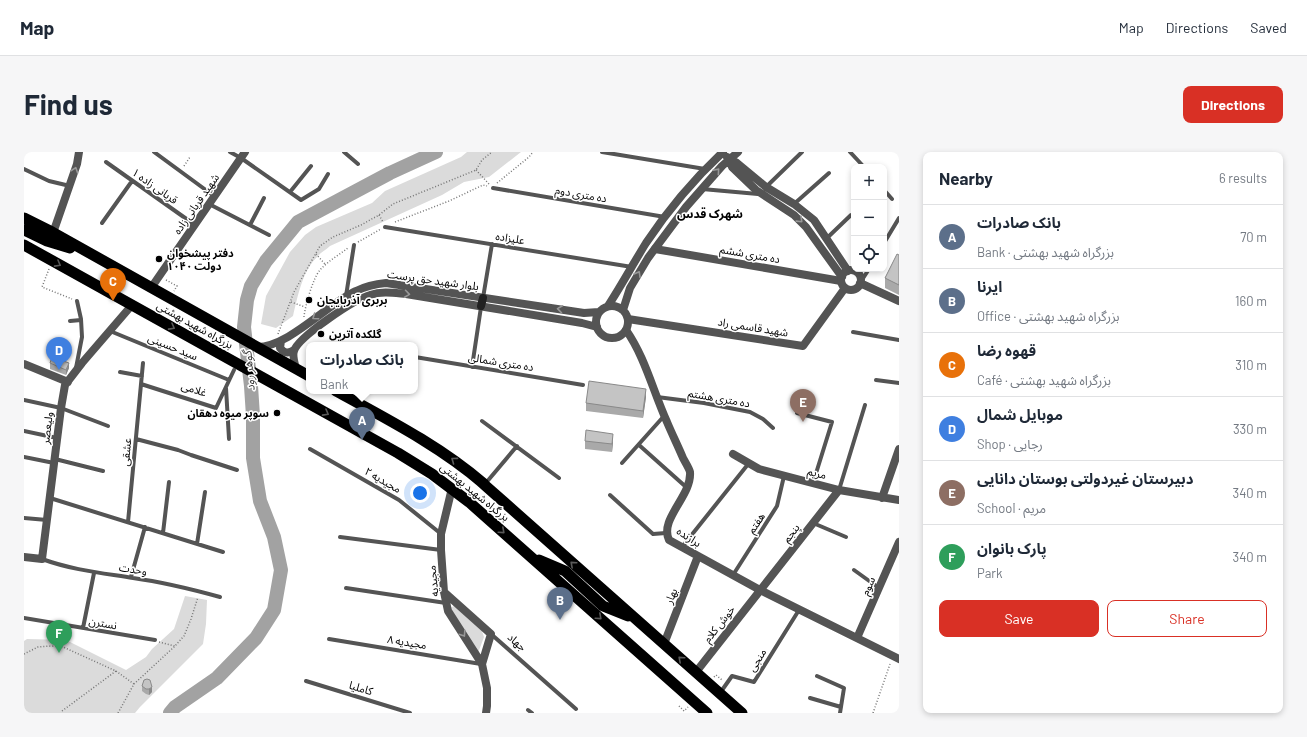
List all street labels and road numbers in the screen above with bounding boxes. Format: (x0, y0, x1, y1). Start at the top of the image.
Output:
street label: قربانی زاده ۱ (129, 165, 181, 207)
street label: شهید قربانی زاده (170, 171, 222, 237)
street label: ده متری دوم (554, 183, 608, 206)
street label: علیزاده (494, 229, 526, 247)
street label: ده متری ششم (718, 242, 781, 268)
street label: بلوار شهید حق پرست (386, 267, 480, 294)
street label: بزرگراه شهید بهشتی (154, 298, 236, 352)
street label: شهید قاسمی راد (717, 315, 790, 340)
street label: سید حسینی (146, 331, 200, 364)
street label: ده متری شمالی (467, 350, 535, 374)
street label: غلامی (179, 378, 209, 400)
street label: ده متری هشتم (687, 386, 751, 412)
street label: ولیعصر (38, 411, 56, 446)
street label: عشقی (118, 437, 134, 467)
street label: بزرگراه شهید بهشتی (437, 460, 513, 524)
street label: مجیدیه ۲ (362, 464, 404, 496)
street label: مریم (805, 464, 828, 484)
street label: هفتم (744, 510, 770, 537)
street label: پنجم (779, 521, 804, 547)
street label: برازنده (674, 524, 704, 550)
street label: وحدت (118, 560, 148, 578)
street label: مجیدیه (424, 564, 442, 597)
street label: سوم (858, 574, 879, 598)
street label: بهار (661, 586, 680, 607)
street label: خوش کلام (700, 602, 739, 646)
street label: نسترن (88, 614, 118, 632)
street label: جهاد (505, 630, 530, 654)
street label: مجیدیه ۸ (386, 632, 428, 652)
street label: منجی (745, 646, 770, 674)
street label: کاملیا (347, 678, 375, 698)

